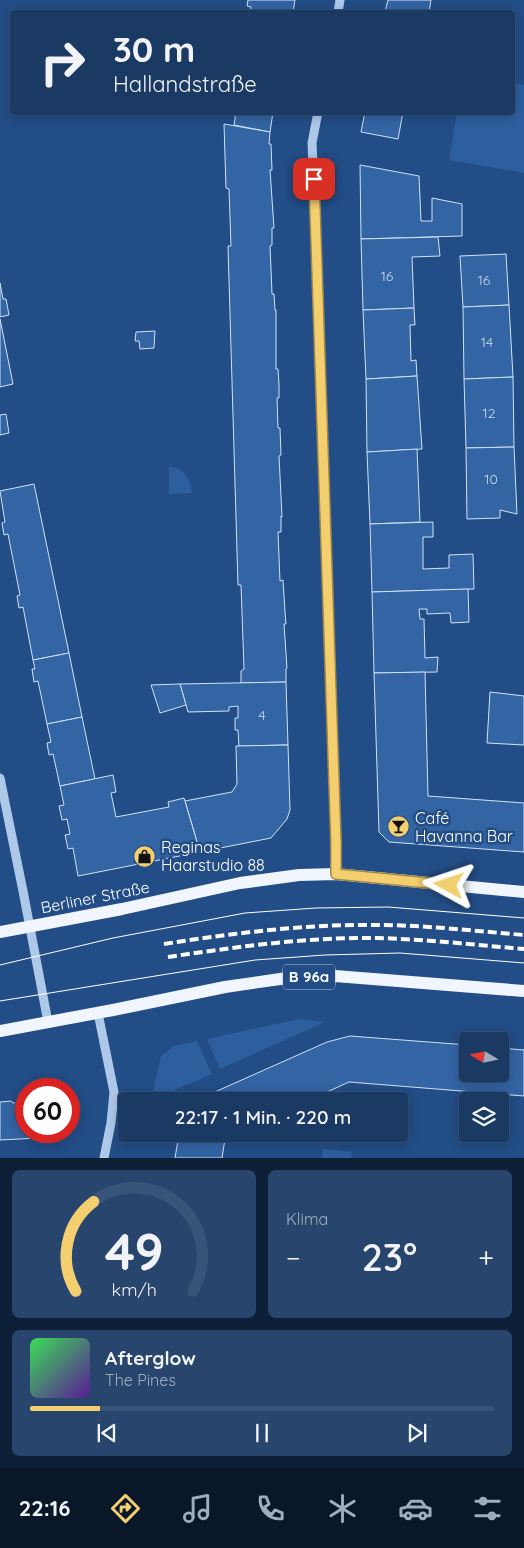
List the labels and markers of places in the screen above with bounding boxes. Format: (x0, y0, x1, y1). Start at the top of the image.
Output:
pin (293, 158, 335, 200)
place label: Café Havanna Bar (415, 808, 513, 846)
bar icon: Café Havanna Bar (387, 815, 411, 839)
place label: Reginas Haarstudio 88 (161, 837, 265, 875)
shop icon: Reginas Haarstudio 88 (133, 844, 157, 868)

